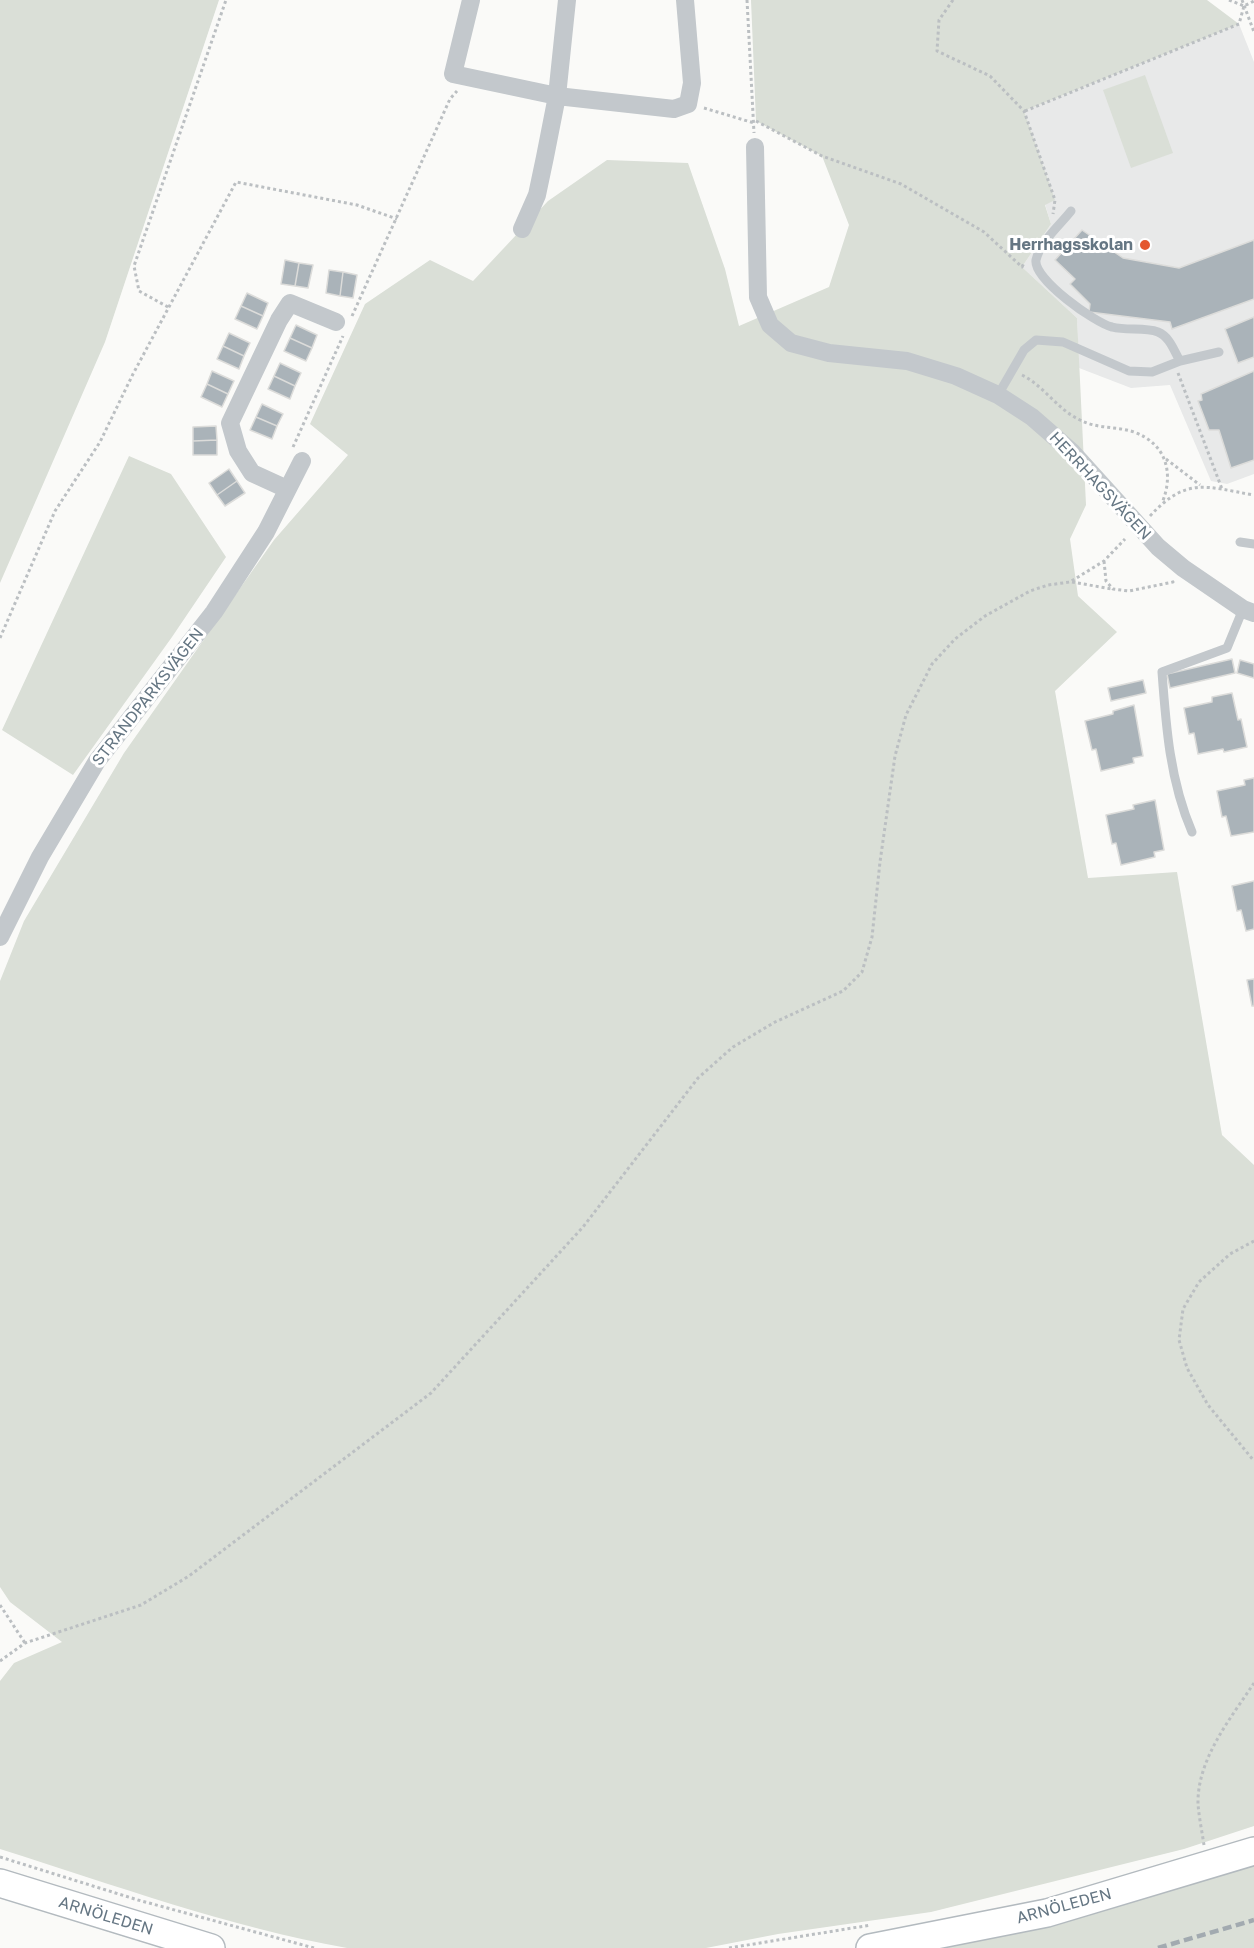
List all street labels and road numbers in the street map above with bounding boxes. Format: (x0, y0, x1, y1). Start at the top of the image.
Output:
street label: HERRHAGSVÄGEN (1045, 428, 1155, 544)
street label: STRANDPARKSVÄGEN (88, 624, 208, 770)
street label: ARNÖLEDEN (1014, 1884, 1114, 1928)
street label: ARNÖLEDEN (57, 1893, 155, 1939)

